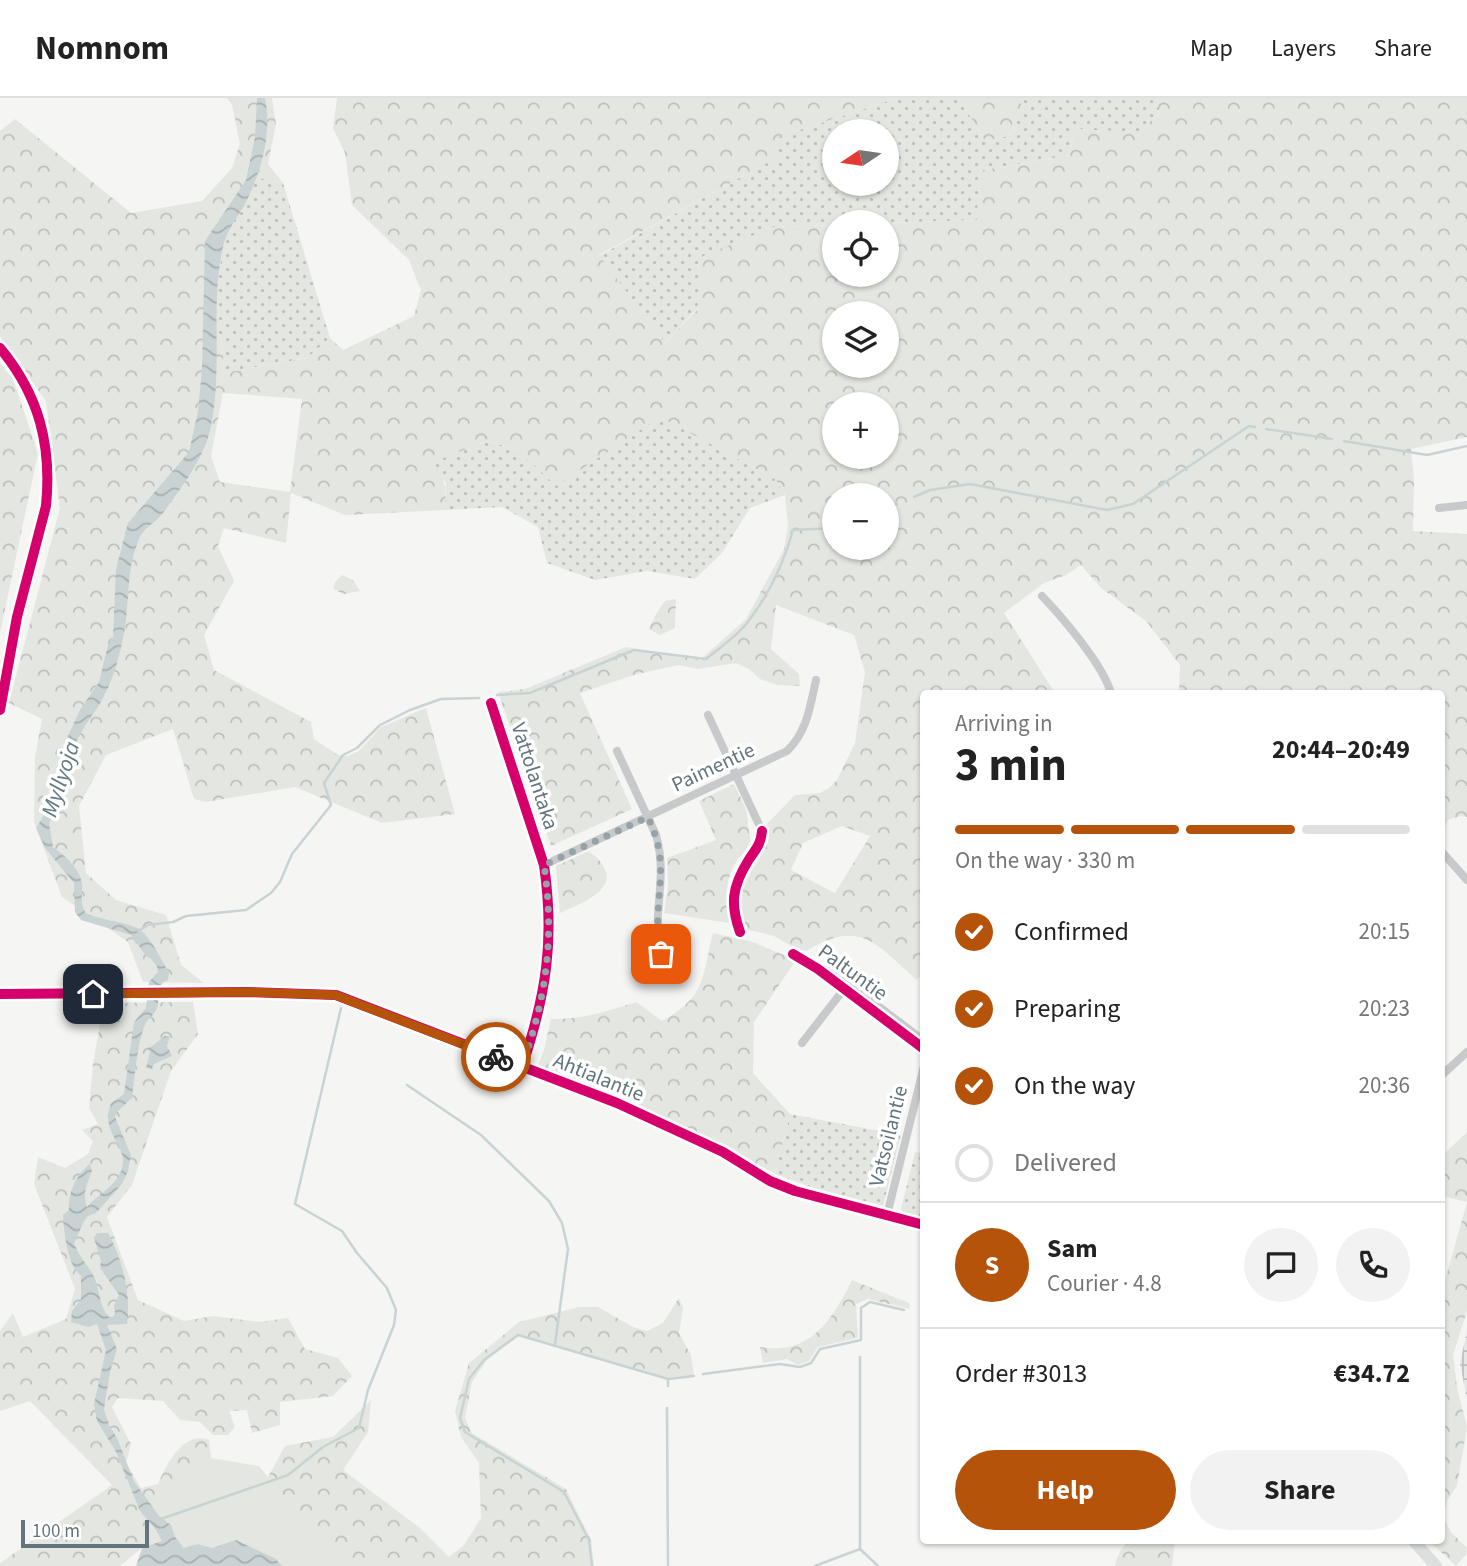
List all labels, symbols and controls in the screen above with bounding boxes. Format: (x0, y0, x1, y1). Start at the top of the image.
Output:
text: Nomnom (35, 25, 169, 72)
text: Map (1190, 31, 1233, 66)
text: Layers (1271, 31, 1336, 66)
text: Share (1374, 31, 1432, 66)
north arrow (822, 119, 900, 196)
map controls (822, 119, 899, 560)
button: locate (822, 210, 899, 287)
button: layers (822, 301, 899, 378)
button: + (822, 392, 899, 469)
button: − (822, 483, 899, 560)
text: Arriving in (955, 707, 1053, 740)
street label: Vattolantaka (504, 719, 566, 833)
text: 20:44–20:49 (1272, 731, 1410, 768)
text: 3 min (955, 733, 1067, 798)
street label: Paimentie (666, 735, 760, 799)
water label: Myllyoja (33, 737, 88, 821)
text: On the way · 330 m (955, 844, 1135, 877)
icon: check (955, 913, 993, 951)
text: Confirmed (1014, 913, 1129, 950)
text: 20:15 (1359, 915, 1410, 948)
pin (631, 924, 691, 984)
icon: bag (642, 935, 680, 973)
street label: Paltuntie (812, 936, 894, 1008)
pin (63, 964, 123, 1024)
icon: home (74, 975, 112, 1013)
icon: check (955, 990, 993, 1028)
text: Preparing (1014, 990, 1120, 1027)
text: 20:23 (1359, 992, 1410, 1025)
courier (461, 1022, 531, 1092)
icon: bike (477, 1038, 515, 1076)
street label: Ahtialantie (549, 1045, 649, 1109)
icon: check (955, 1067, 993, 1105)
text: On the way (1014, 1067, 1135, 1104)
text: 20:36 (1359, 1069, 1410, 1102)
street label: Vatsoilantie (861, 1082, 915, 1190)
text: Delivered (1014, 1144, 1117, 1181)
button: chat (1244, 1228, 1318, 1302)
button: phone (1336, 1228, 1410, 1302)
text: Sam (1047, 1230, 1097, 1267)
text: S (985, 1247, 999, 1284)
text: Courier · 4.8 (1047, 1267, 1162, 1300)
text: Order #3013 (955, 1355, 1087, 1392)
text: €34.72 (1334, 1355, 1410, 1392)
button: Help (955, 1450, 1176, 1530)
button: Share (1190, 1450, 1410, 1530)
scale bar (21, 1517, 149, 1549)
text: 100 m (32, 1518, 80, 1545)

